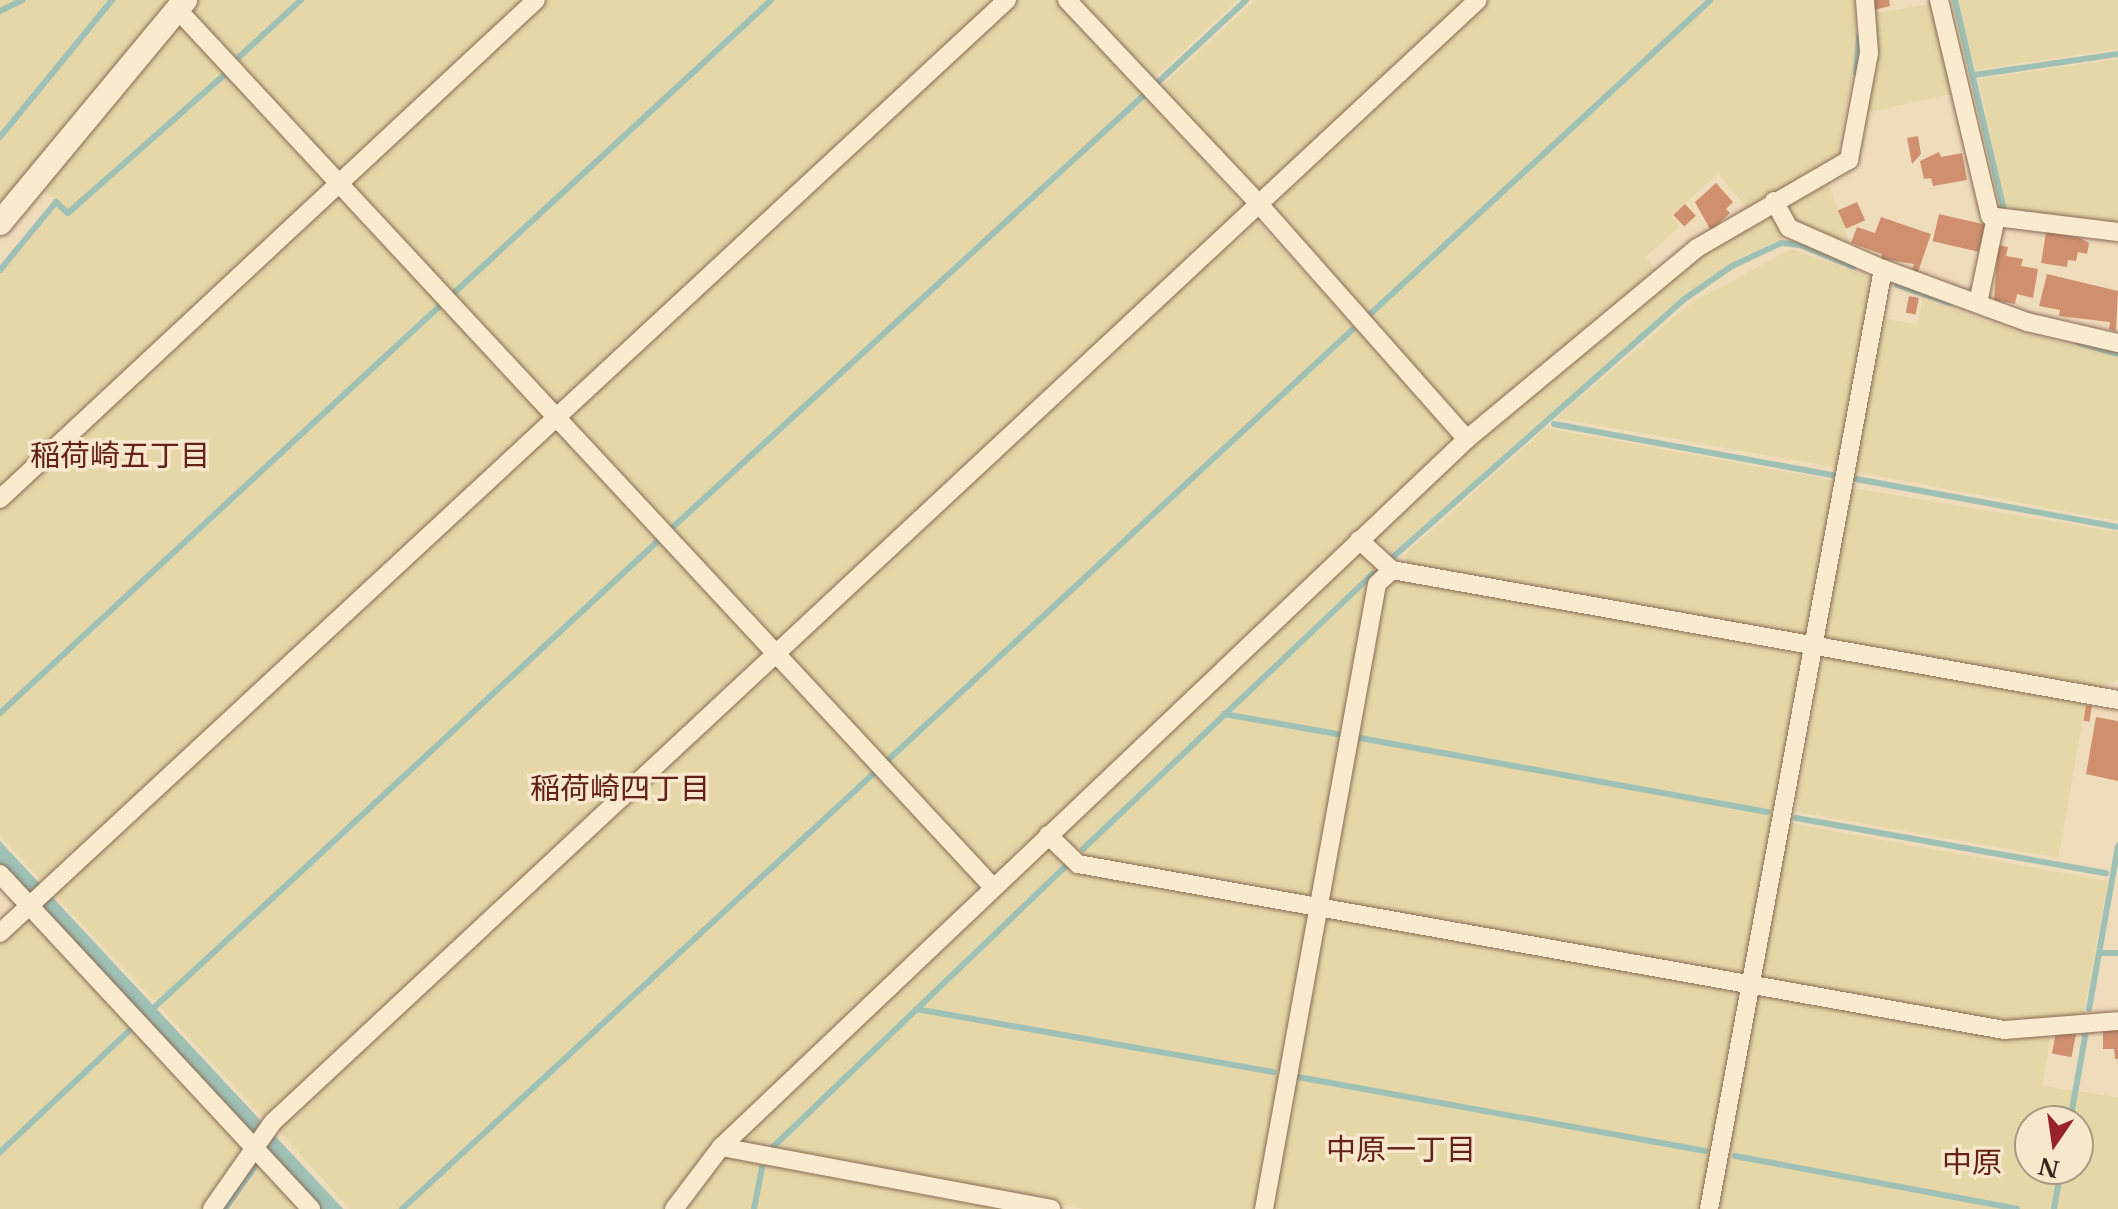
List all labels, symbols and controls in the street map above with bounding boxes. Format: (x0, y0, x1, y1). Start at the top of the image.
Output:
district label: 稲荷崎五丁目 (30, 438, 210, 474)
district label: 稲荷崎四丁目 (530, 771, 710, 807)
north arrow (2014, 1105, 2094, 1185)
district label: 中原一丁目 (1326, 1132, 1476, 1168)
district label: 中原 (1942, 1145, 2002, 1181)
text: N (2036, 1151, 2062, 1182)

